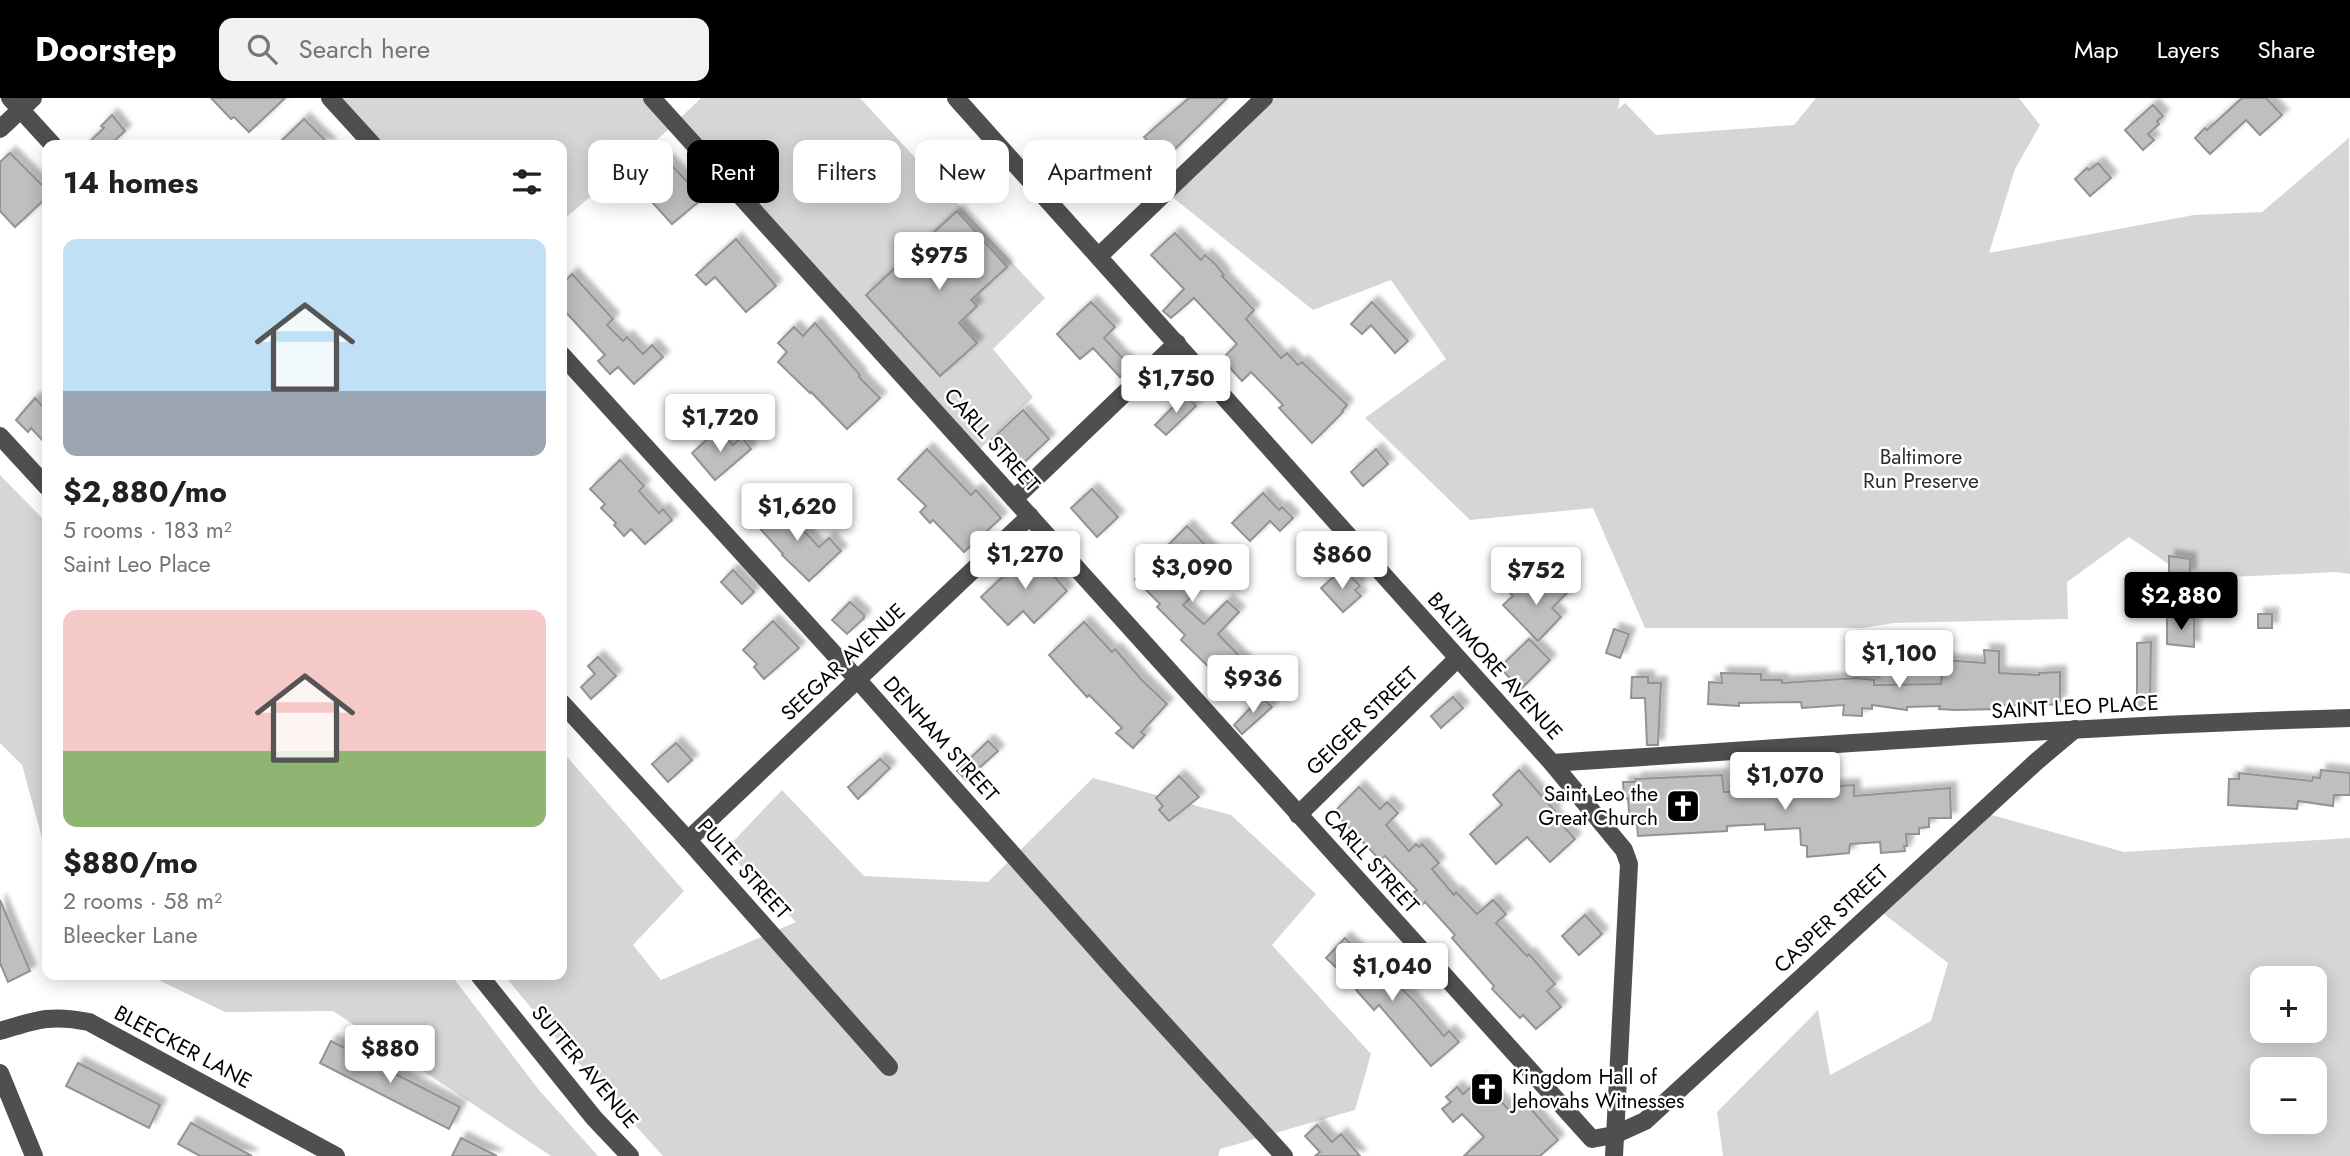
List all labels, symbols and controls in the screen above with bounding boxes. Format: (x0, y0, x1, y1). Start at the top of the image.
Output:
search box (219, 18, 709, 81)
text: Doorstep (35, 26, 177, 73)
icon: search (243, 30, 281, 68)
text: Search here (299, 30, 430, 68)
text: Map (2074, 32, 2119, 67)
text: Layers (2157, 32, 2219, 67)
text: Share (2257, 32, 2315, 67)
chip: Buy (588, 140, 673, 203)
chip: Rent (687, 140, 779, 203)
chip: Filters (793, 140, 901, 203)
chip: New (915, 140, 1009, 203)
chip: Apartment (1023, 140, 1176, 203)
text: 14 homes (63, 161, 198, 204)
icon: filters (508, 163, 546, 201)
pin: $975 (898, 232, 980, 292)
text: $975 (910, 238, 968, 272)
icon: home (242, 284, 368, 410)
pin: $1,750 (1119, 356, 1233, 415)
text: $1,750 (1137, 361, 1215, 395)
street label: CARLL STREET (937, 381, 1047, 499)
pin: $1,720 (663, 394, 777, 454)
text: $1,720 (681, 400, 759, 434)
park label: Baltimore Run Preserve (1863, 442, 1979, 496)
text: $2,880/mo (63, 470, 227, 513)
pin: $1,620 (740, 484, 854, 543)
text: $1,620 (757, 489, 837, 523)
text: 5 rooms · 183 m² (63, 513, 232, 547)
pin: $1,270 (968, 532, 1082, 591)
pin: $860 (1301, 532, 1383, 591)
text: $1,270 (986, 537, 1064, 571)
text: $860 (1312, 537, 1372, 571)
pin: $3,090 (1135, 545, 1249, 604)
text: Saint Leo Place (63, 547, 211, 581)
pin: $752 (1495, 547, 1577, 607)
text: $3,090 (1151, 550, 1233, 584)
text: $752 (1507, 553, 1565, 587)
pin: $2,880 (2124, 573, 2238, 632)
text: $2,880 (2141, 578, 2221, 612)
street label: BALTIMORE AVENUE (1420, 586, 1570, 746)
street label: SEEGAR AVENUE (774, 596, 912, 728)
pin: $1,100 (1842, 630, 1956, 690)
text: $1,100 (1861, 636, 1937, 670)
icon: home (242, 655, 368, 781)
pin: $936 (1212, 656, 1294, 715)
street label: GEIGER STREET (1300, 660, 1425, 782)
text: $936 (1223, 661, 1283, 695)
street label: DENHAM STREET (876, 669, 1006, 809)
street label: SAINT LEO PLACE (1991, 688, 2159, 726)
pin: $1,070 (1728, 752, 1842, 812)
text: $1,070 (1746, 758, 1824, 792)
place label: Saint Leo the Great Church (1538, 779, 1658, 833)
church icon: Saint Leo the Great Church (1664, 787, 1702, 825)
street label: CARLL STREET (1316, 802, 1426, 920)
street label: PULTE STREET (691, 812, 798, 926)
text: $880/mo (63, 841, 198, 884)
street label: CASPER STREET (1767, 858, 1895, 980)
text: 2 rooms · 58 m² (63, 884, 222, 918)
text: Bleecker Lane (63, 918, 198, 952)
pin: $1,040 (1335, 944, 1449, 1003)
text: $1,040 (1352, 949, 1432, 983)
map controls (2250, 966, 2327, 1134)
button: + (2250, 966, 2327, 1043)
street label: BLEECKER LANE (109, 998, 257, 1096)
street label: SUTTER AVENUE (524, 999, 646, 1135)
pin: $880 (349, 1026, 431, 1085)
text: $880 (361, 1031, 419, 1065)
button: − (2250, 1057, 2327, 1134)
place label: Kingdom Hall of Jehovahs Witnesses (1509, 1062, 1685, 1116)
church icon: Kingdom Hall of Jehovahs Witnesses (1468, 1070, 1506, 1108)

